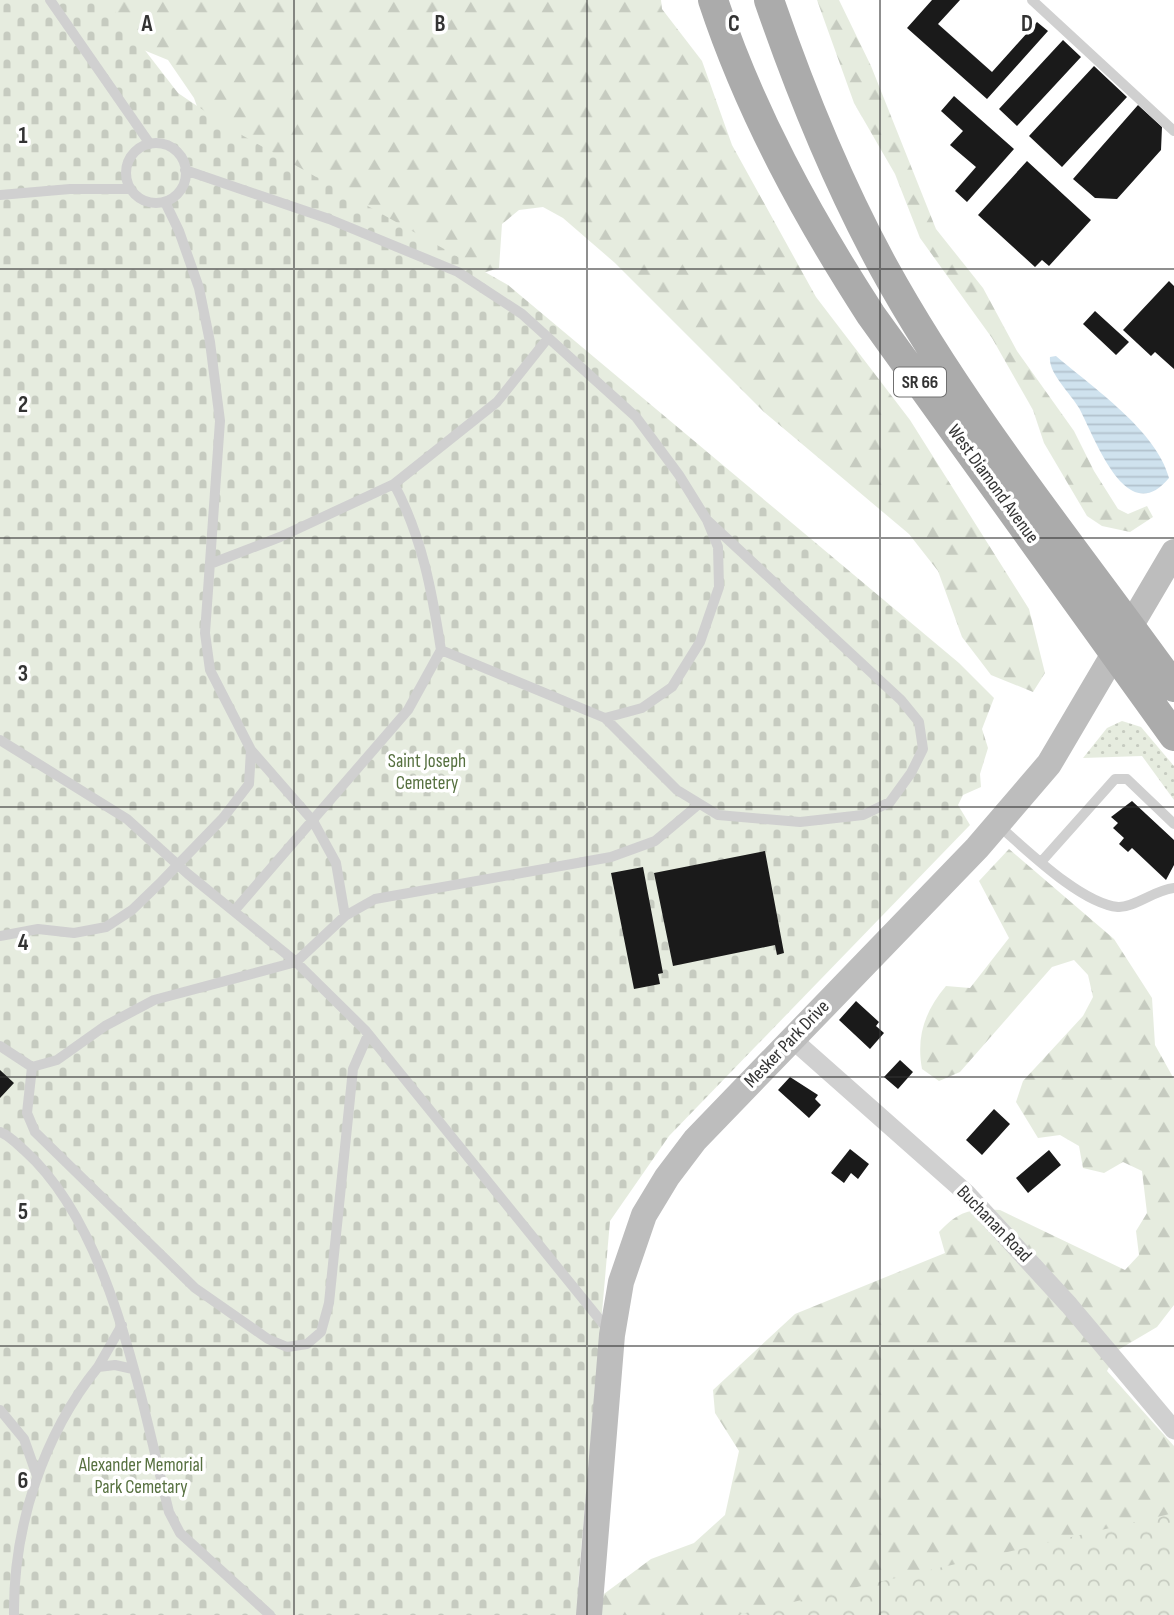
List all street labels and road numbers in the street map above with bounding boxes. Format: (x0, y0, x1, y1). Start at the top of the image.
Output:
road number: SR 66 (894, 368, 946, 396)
street label: West Diamond Avenue (942, 420, 1044, 548)
street label: Mesker Park Drive (740, 995, 834, 1093)
street label: Buchanan Road (952, 1181, 1036, 1267)

